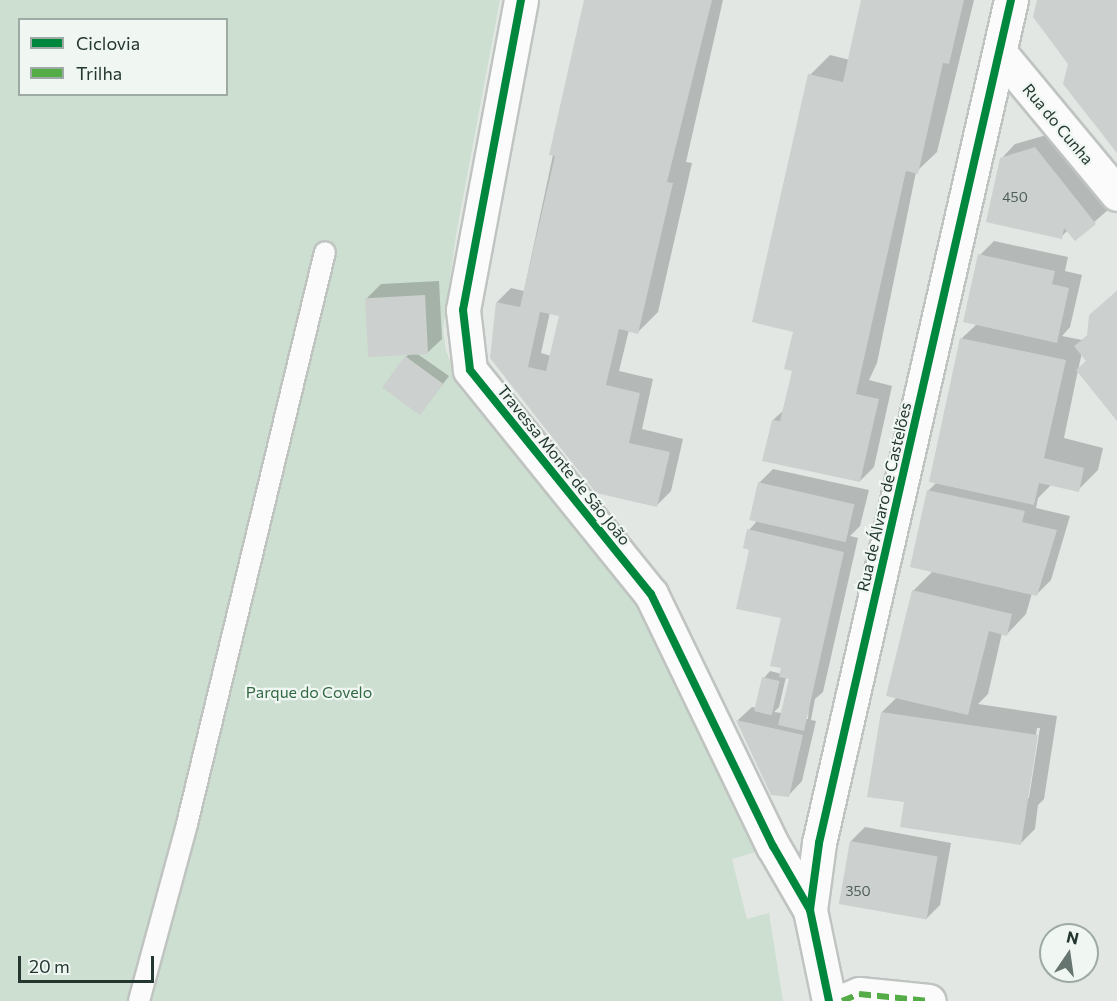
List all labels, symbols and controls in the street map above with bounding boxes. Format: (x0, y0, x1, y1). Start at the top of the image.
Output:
legend (18, 18, 228, 96)
text: Ciclovia (76, 32, 140, 54)
text: Trilha (76, 62, 122, 84)
street label: Rua do Cunha (1019, 80, 1097, 168)
house number: 450 (1002, 189, 1028, 205)
street label: Travessa Monte de São João (493, 381, 635, 549)
street label: Rua de Álvaro de Castelões (853, 401, 915, 593)
park label: Parque do Covelo (246, 682, 372, 702)
house number: 350 (845, 883, 871, 899)
north arrow (1039, 923, 1099, 983)
text: N (1065, 926, 1081, 948)
scale bar (21, 944, 158, 982)
text: 20 m (29, 955, 70, 977)

